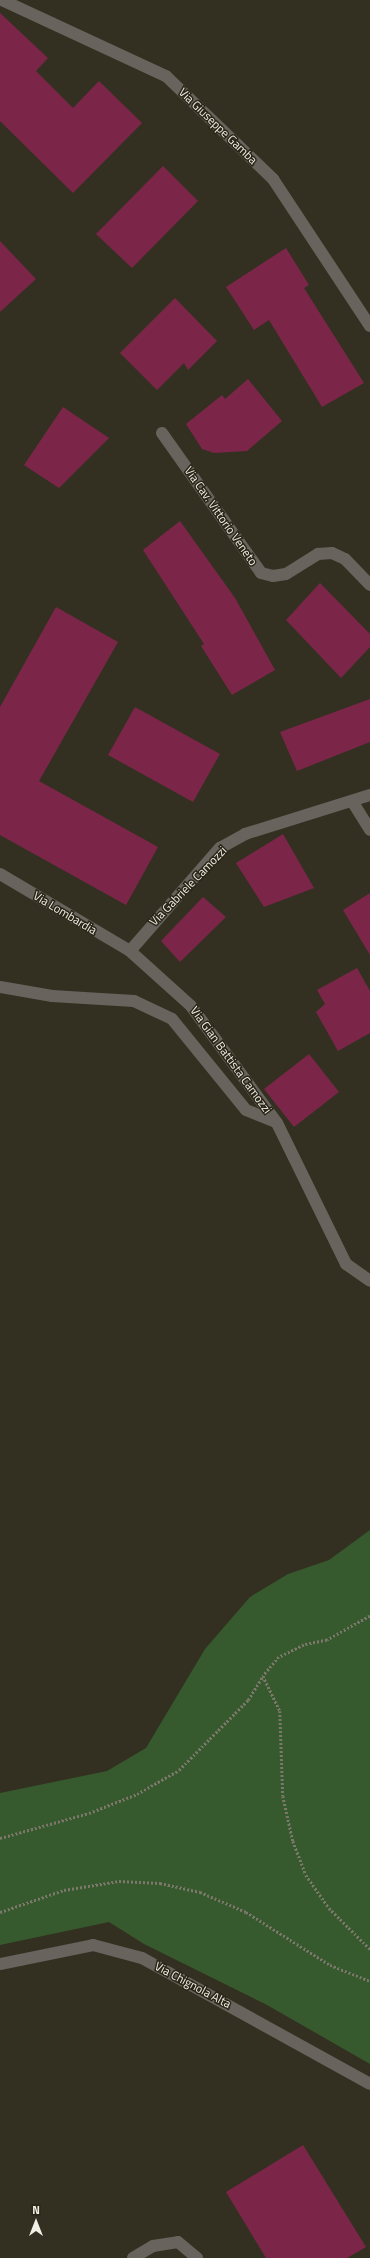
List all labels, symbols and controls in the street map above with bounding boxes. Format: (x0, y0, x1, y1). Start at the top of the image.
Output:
street label: Via Giuseppe Gamba (176, 85, 260, 167)
street label: Via Cav. Vittorio Veneto (182, 464, 260, 568)
street label: Via Gabriele Camozzi (146, 843, 230, 929)
street label: Via Lombardia (31, 888, 99, 938)
street label: Via Gian Battista Camozzi (187, 1004, 275, 1116)
street label: Via Chignola Alta (152, 1959, 234, 2011)
north arrow (16, 2202, 56, 2242)
text: N (32, 2202, 40, 2218)

